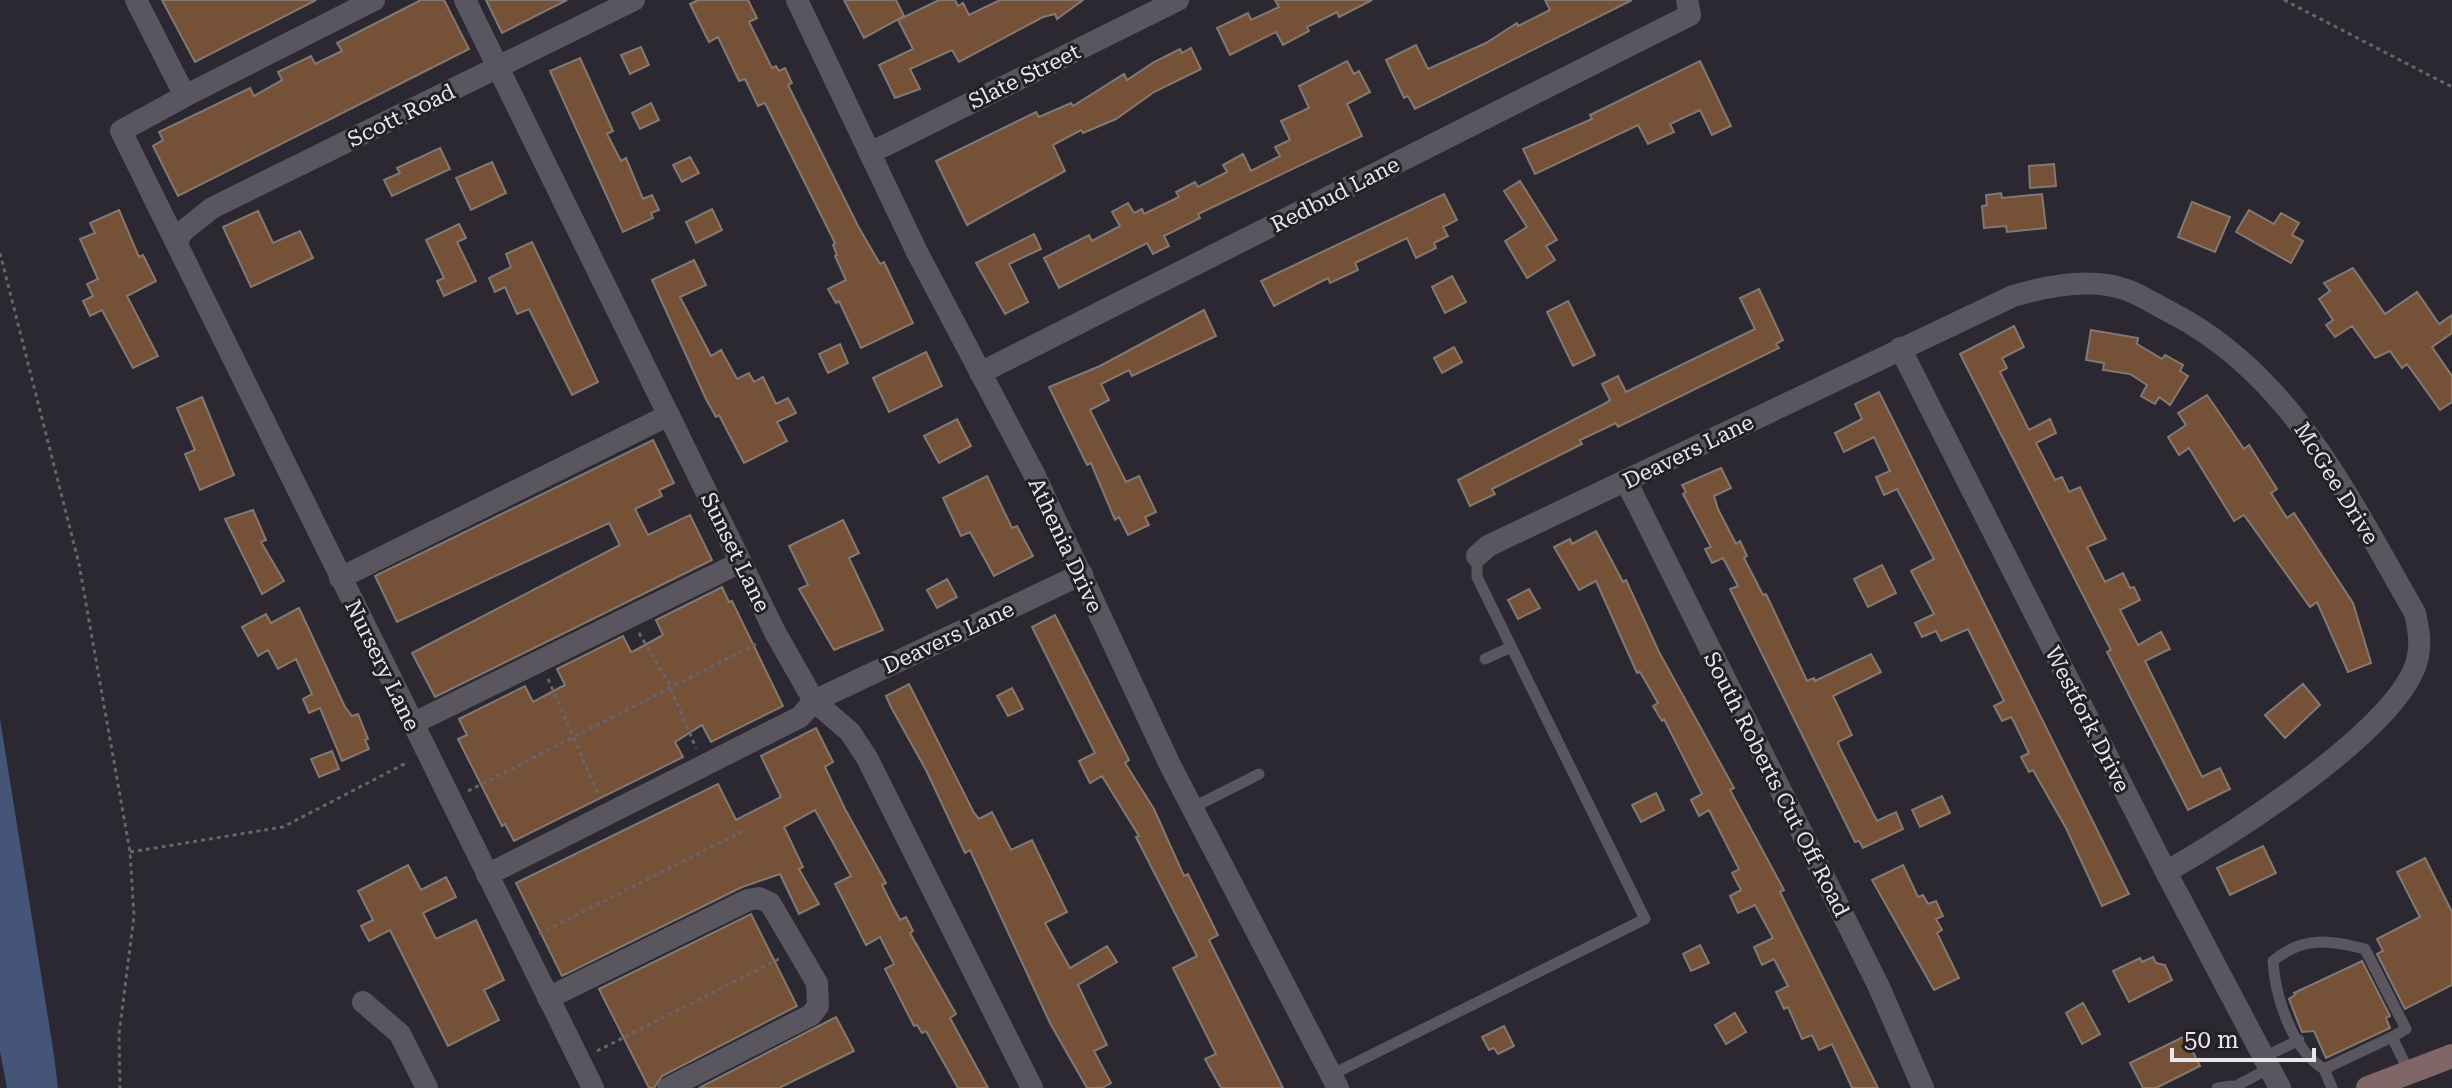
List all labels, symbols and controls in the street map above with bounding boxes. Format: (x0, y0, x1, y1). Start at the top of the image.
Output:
street label: Slate Street (964, 39, 1084, 114)
street label: Scott Road (344, 79, 459, 152)
street label: Redbud Lane (1267, 151, 1404, 238)
street label: Deavers Lane (1619, 409, 1757, 494)
street label: McGee Drive (2289, 418, 2384, 549)
street label: Athenia Drive (1023, 474, 1108, 617)
street label: Sunset Lane (696, 488, 775, 616)
street label: Nursery Lane (340, 596, 425, 735)
street label: Deavers Lane (879, 596, 1018, 679)
street label: Westfork Drive (2040, 642, 2135, 796)
street label: South Roberts Cut Off Road (1699, 648, 1854, 921)
scale bar (2172, 1012, 2314, 1062)
text: 50 m (2184, 1026, 2239, 1054)

